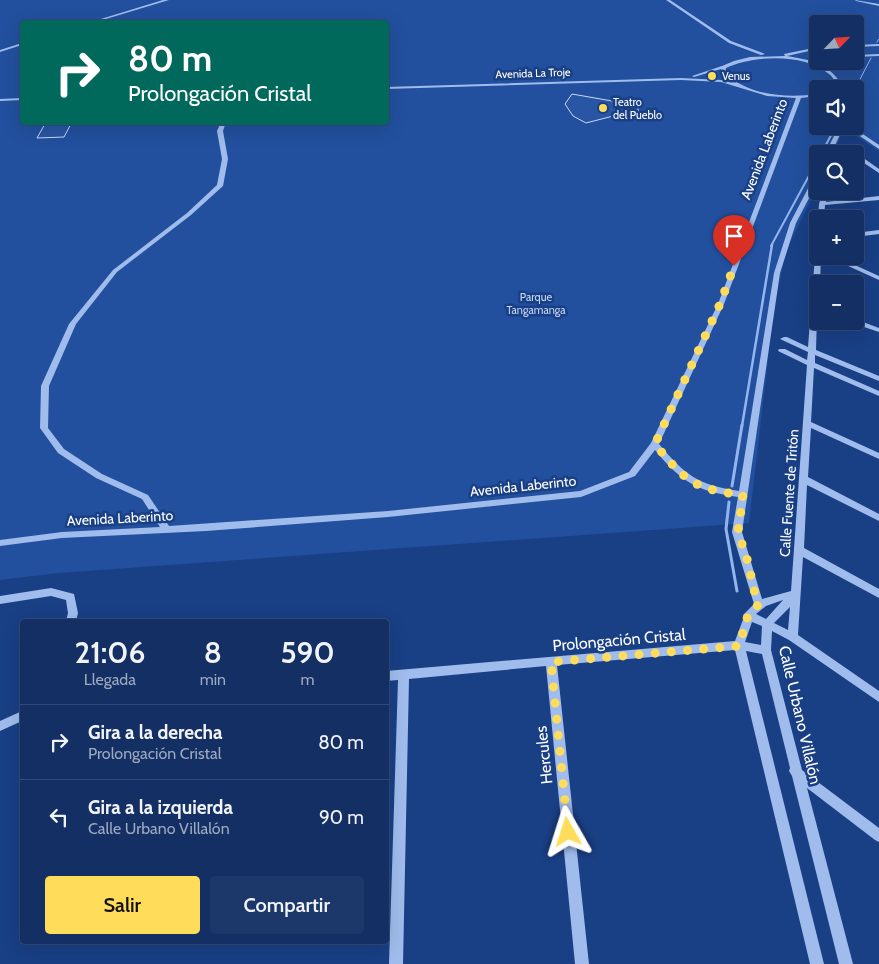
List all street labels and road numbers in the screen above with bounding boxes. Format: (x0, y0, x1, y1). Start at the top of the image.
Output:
street label: Avenida La Troje (495, 65, 571, 81)
street label: Avenida Laberinto (736, 96, 792, 202)
street label: Calle Fuente de Tritón (776, 428, 802, 558)
street label: Avenida Laberinto (469, 471, 577, 501)
street label: Avenida Laberinto (66, 506, 174, 530)
street label: Prolongación Cristal (552, 625, 687, 655)
street label: Calle Urbano Villalón (775, 644, 825, 786)
street label: Hercules (531, 725, 556, 785)

